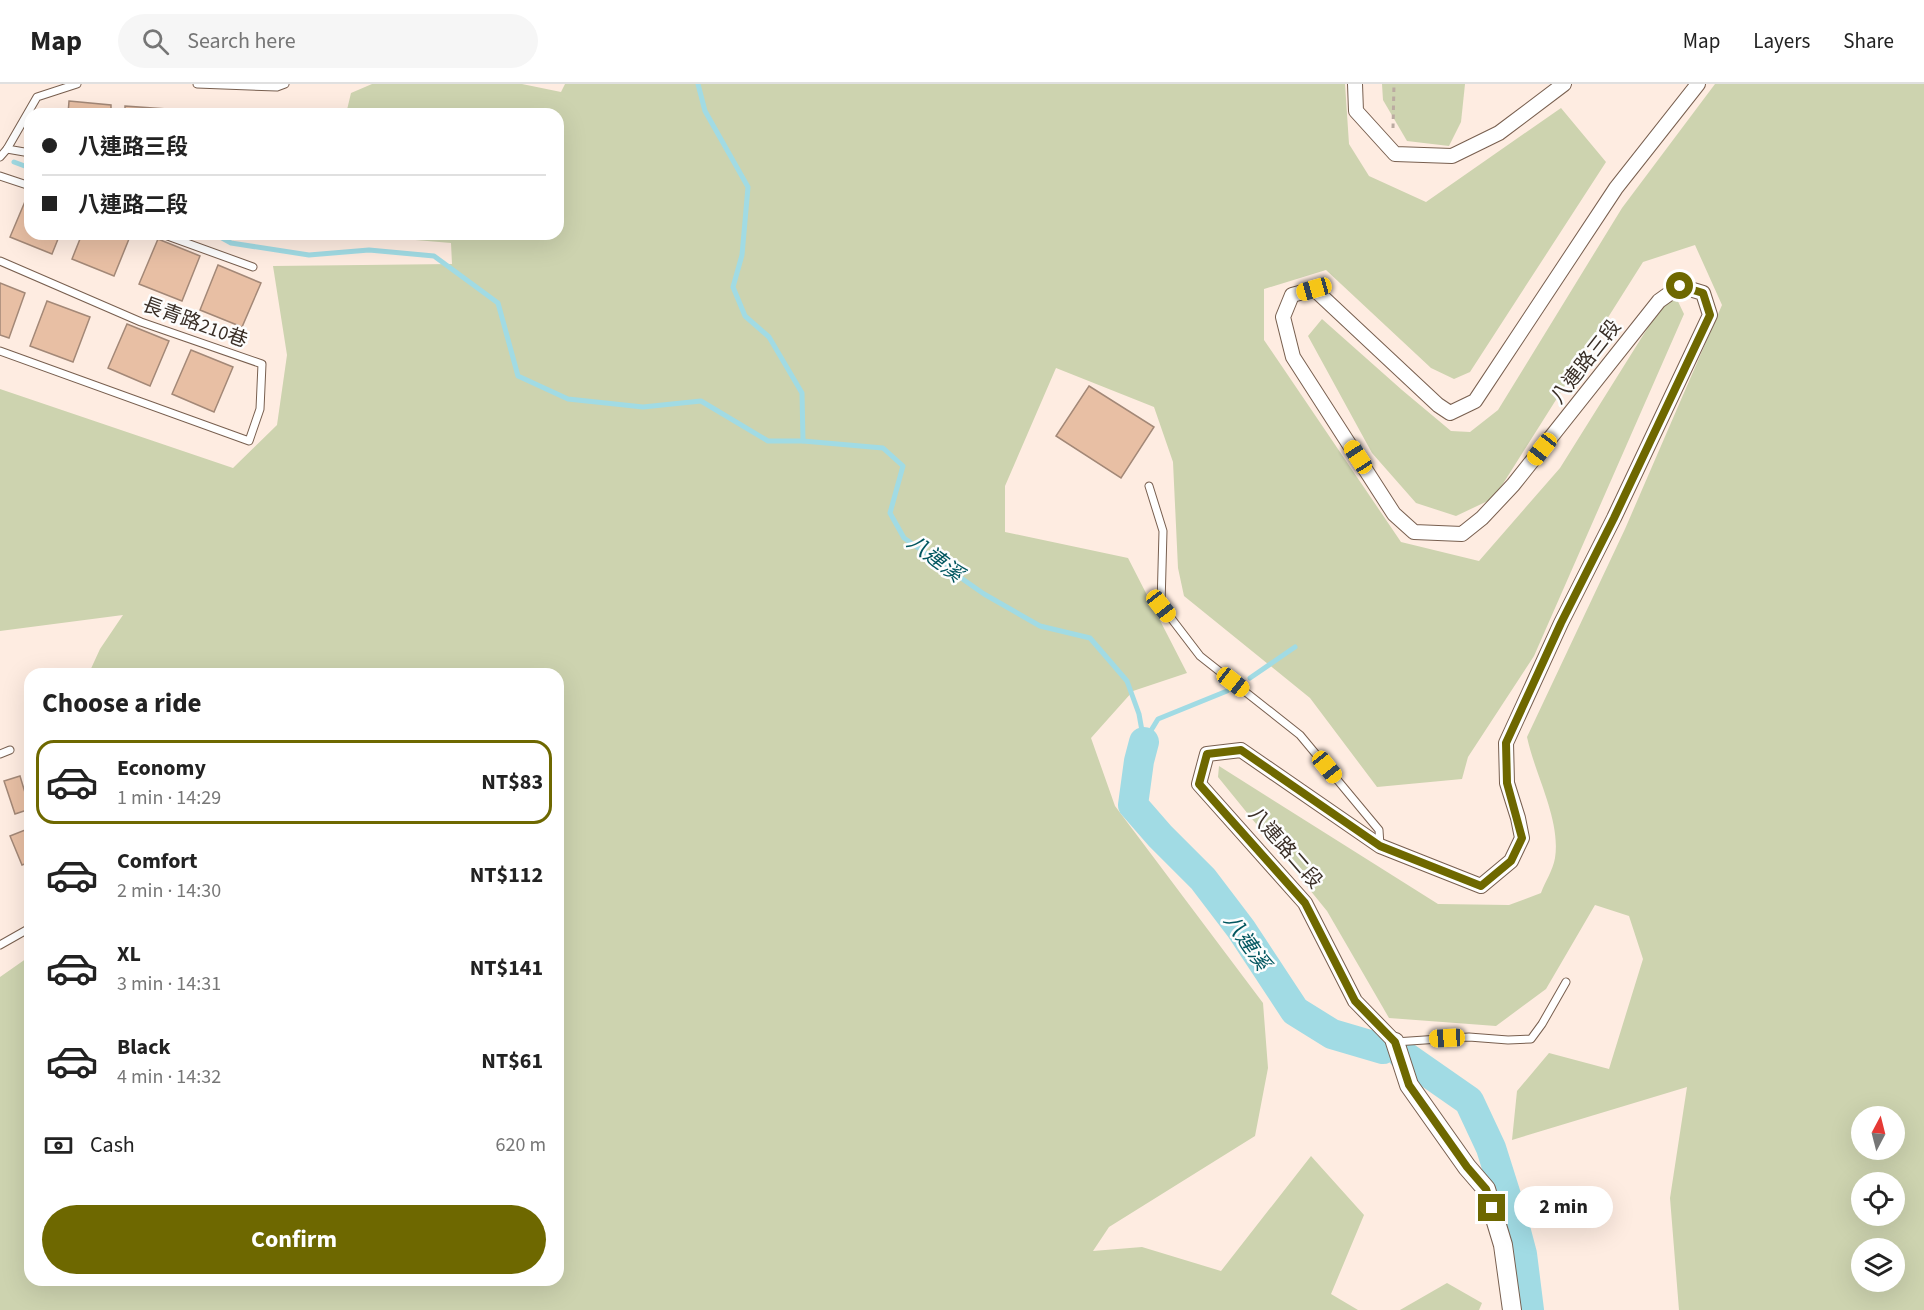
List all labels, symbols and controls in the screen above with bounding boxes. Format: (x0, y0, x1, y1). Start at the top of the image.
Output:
search box (118, 14, 538, 68)
text: Map (30, 21, 82, 61)
icon: search (139, 25, 172, 58)
text: Search here (187, 25, 296, 57)
text: Map (1683, 26, 1720, 56)
text: Layers (1753, 26, 1810, 56)
text: Share (1843, 26, 1894, 56)
text: 八連路三段 (78, 131, 188, 163)
text: 八連路二段 (78, 189, 188, 221)
route start (1666, 272, 1693, 299)
car (1294, 275, 1334, 303)
street label: 長青路210巷 (139, 291, 251, 355)
street label: 八連路三段 (1544, 314, 1628, 410)
car (1524, 429, 1560, 469)
car (1341, 437, 1375, 477)
water label: 八連溪 (901, 527, 972, 591)
car (1143, 586, 1179, 626)
car (1213, 664, 1253, 700)
text: Choose a ride (42, 684, 202, 723)
car (1309, 747, 1345, 787)
text: Economy (117, 752, 206, 784)
icon: car (45, 755, 99, 809)
text: NT$83 (481, 766, 543, 798)
text: 1 min · 14:29 (117, 784, 221, 812)
street label: 八連路二段 (1242, 801, 1328, 895)
text: Comfort (117, 845, 198, 877)
icon: car (45, 848, 99, 902)
text: NT$112 (470, 859, 543, 891)
text: 2 min · 14:30 (117, 877, 221, 905)
water label: 八連溪 (1217, 908, 1279, 979)
text: XL (117, 938, 141, 970)
icon: car (45, 941, 99, 995)
text: NT$141 (470, 952, 543, 984)
text: 3 min · 14:31 (117, 970, 221, 998)
car (1429, 1028, 1465, 1048)
text: Black (117, 1031, 171, 1063)
icon: car (45, 1034, 99, 1088)
text: NT$61 (481, 1045, 543, 1077)
text: 4 min · 14:32 (117, 1063, 221, 1091)
north arrow (1851, 1106, 1905, 1160)
map controls (1851, 1106, 1905, 1292)
icon: cash (42, 1129, 75, 1162)
text: Cash (90, 1129, 135, 1161)
text: 620 m (496, 1131, 546, 1159)
button: locate (1851, 1172, 1905, 1226)
callout: 2 min (1513, 1187, 1612, 1229)
text: 2 min (1539, 1193, 1588, 1221)
route end (1478, 1194, 1505, 1221)
button: Confirm (42, 1205, 546, 1274)
button: layers (1851, 1238, 1905, 1292)

